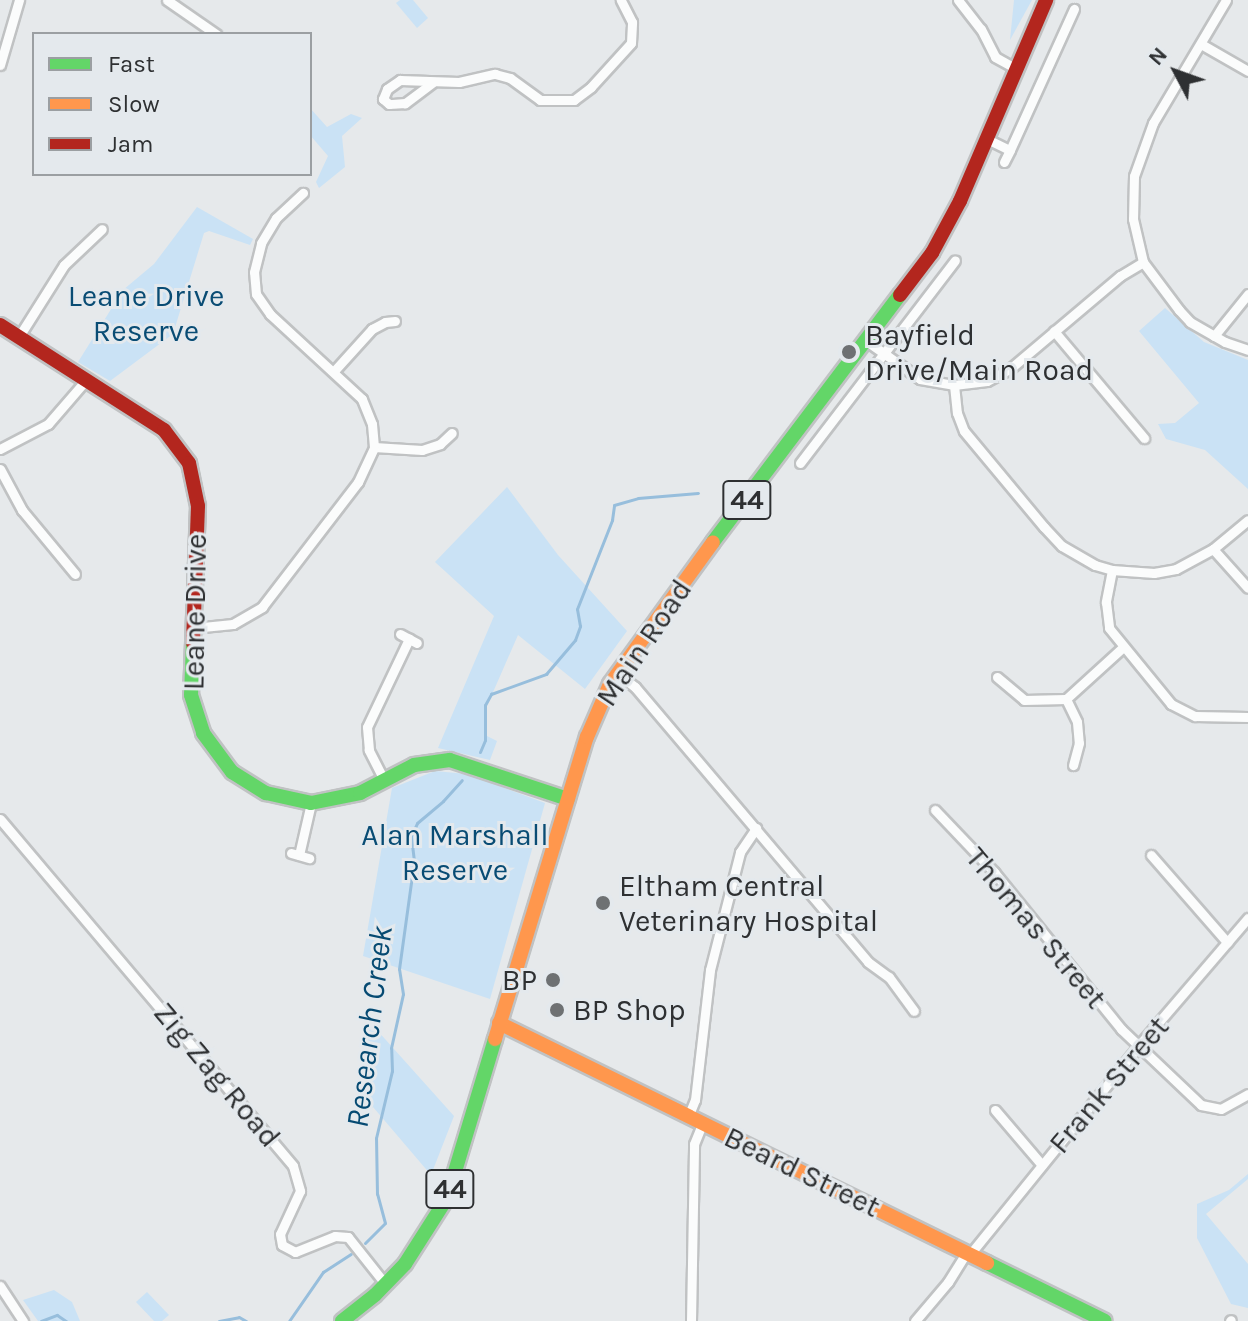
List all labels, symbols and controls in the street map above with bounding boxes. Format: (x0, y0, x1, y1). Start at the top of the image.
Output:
legend (32, 32, 312, 176)
north arrow (1136, 32, 1216, 112)
text: N (1143, 42, 1173, 71)
text: Fast (108, 50, 155, 78)
text: Slow (108, 90, 160, 118)
text: Jam (108, 130, 153, 158)
park label: Leane Drive Reserve (68, 278, 224, 348)
place label: Bayfield Drive/Main Road (865, 317, 1093, 388)
marker: Bayfield Drive/Main Road (840, 343, 858, 361)
road number: 44 (721, 476, 773, 524)
street label: Leane Drive (176, 533, 214, 691)
street label: Main Road (588, 573, 700, 713)
park label: Alan Marshall Reserve (361, 817, 549, 888)
street label: Thomas Street (958, 840, 1114, 1016)
place label: Eltham Central Veterinary Hospital (619, 868, 878, 938)
marker: Eltham Central Veterinary Hospital (594, 894, 612, 912)
water label: Research Creek (339, 924, 401, 1130)
place label: BP (502, 962, 537, 998)
marker: BP (544, 971, 562, 989)
place label: BP Shop (573, 992, 686, 1028)
street label: Zig Zag Road (146, 995, 288, 1155)
marker: BP Shop (548, 1001, 566, 1019)
street label: Frank Street (1041, 1009, 1177, 1161)
street label: Beard Street (718, 1119, 886, 1225)
road number: 44 (424, 1165, 476, 1213)

